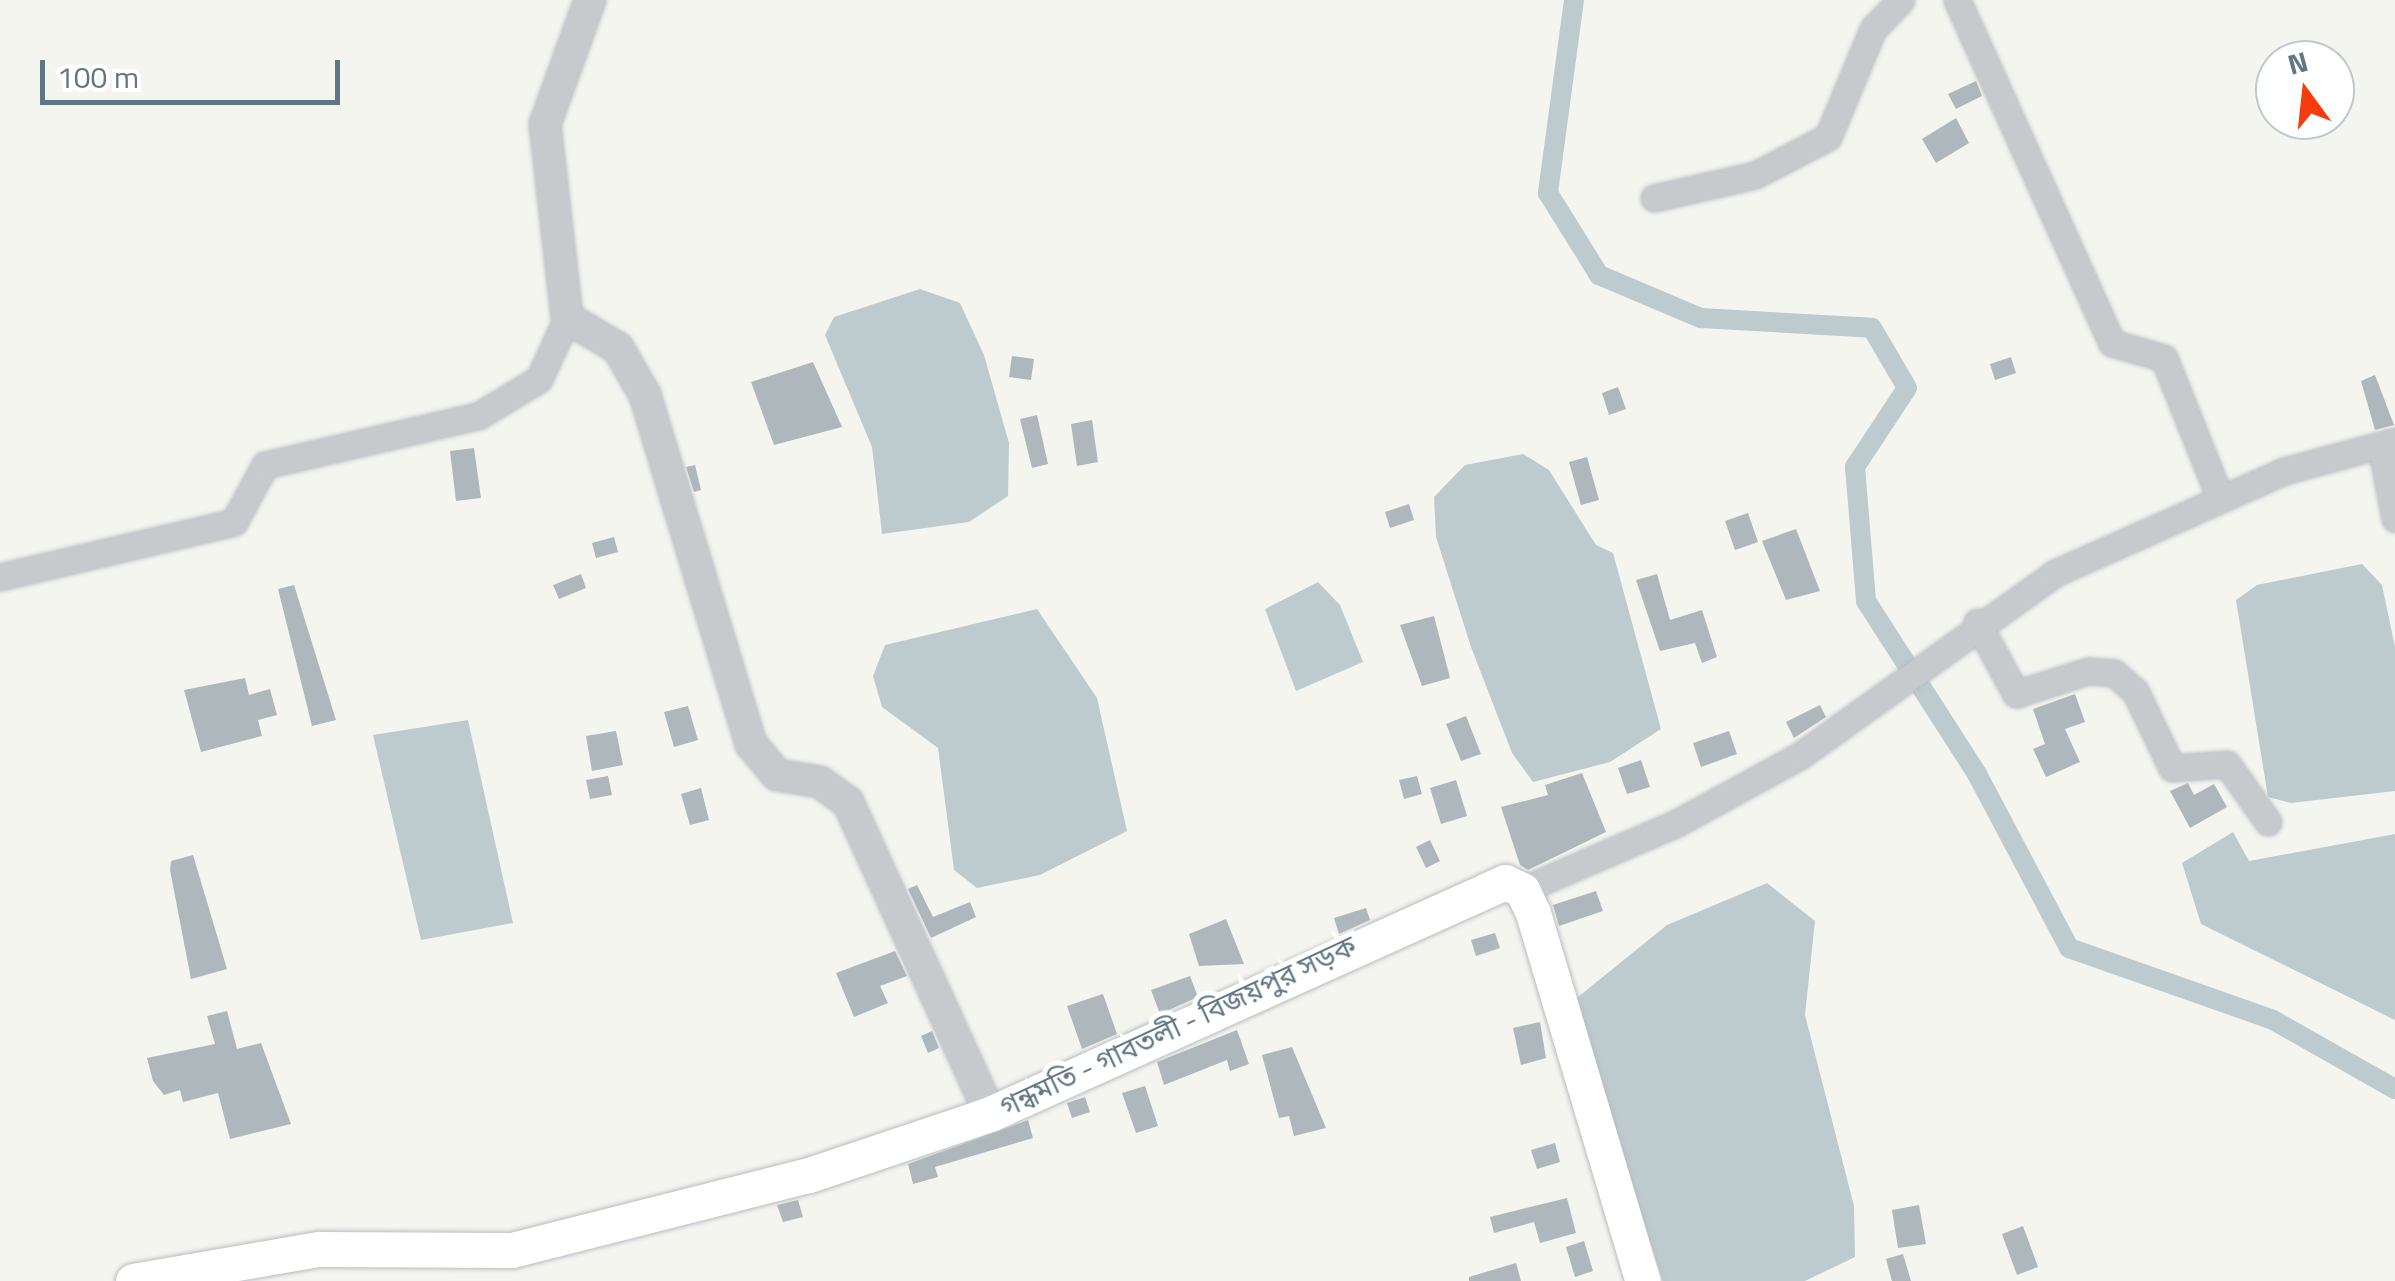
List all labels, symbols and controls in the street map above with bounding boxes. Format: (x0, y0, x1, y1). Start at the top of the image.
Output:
text: N (2283, 39, 2313, 86)
scale bar (45, 40, 345, 102)
north arrow (2255, 40, 2355, 140)
text: 100 m (57, 54, 139, 100)
street label: গন্ধমতি - গাবতলী - বিজয়পুর সড়ক (995, 929, 1361, 1123)

